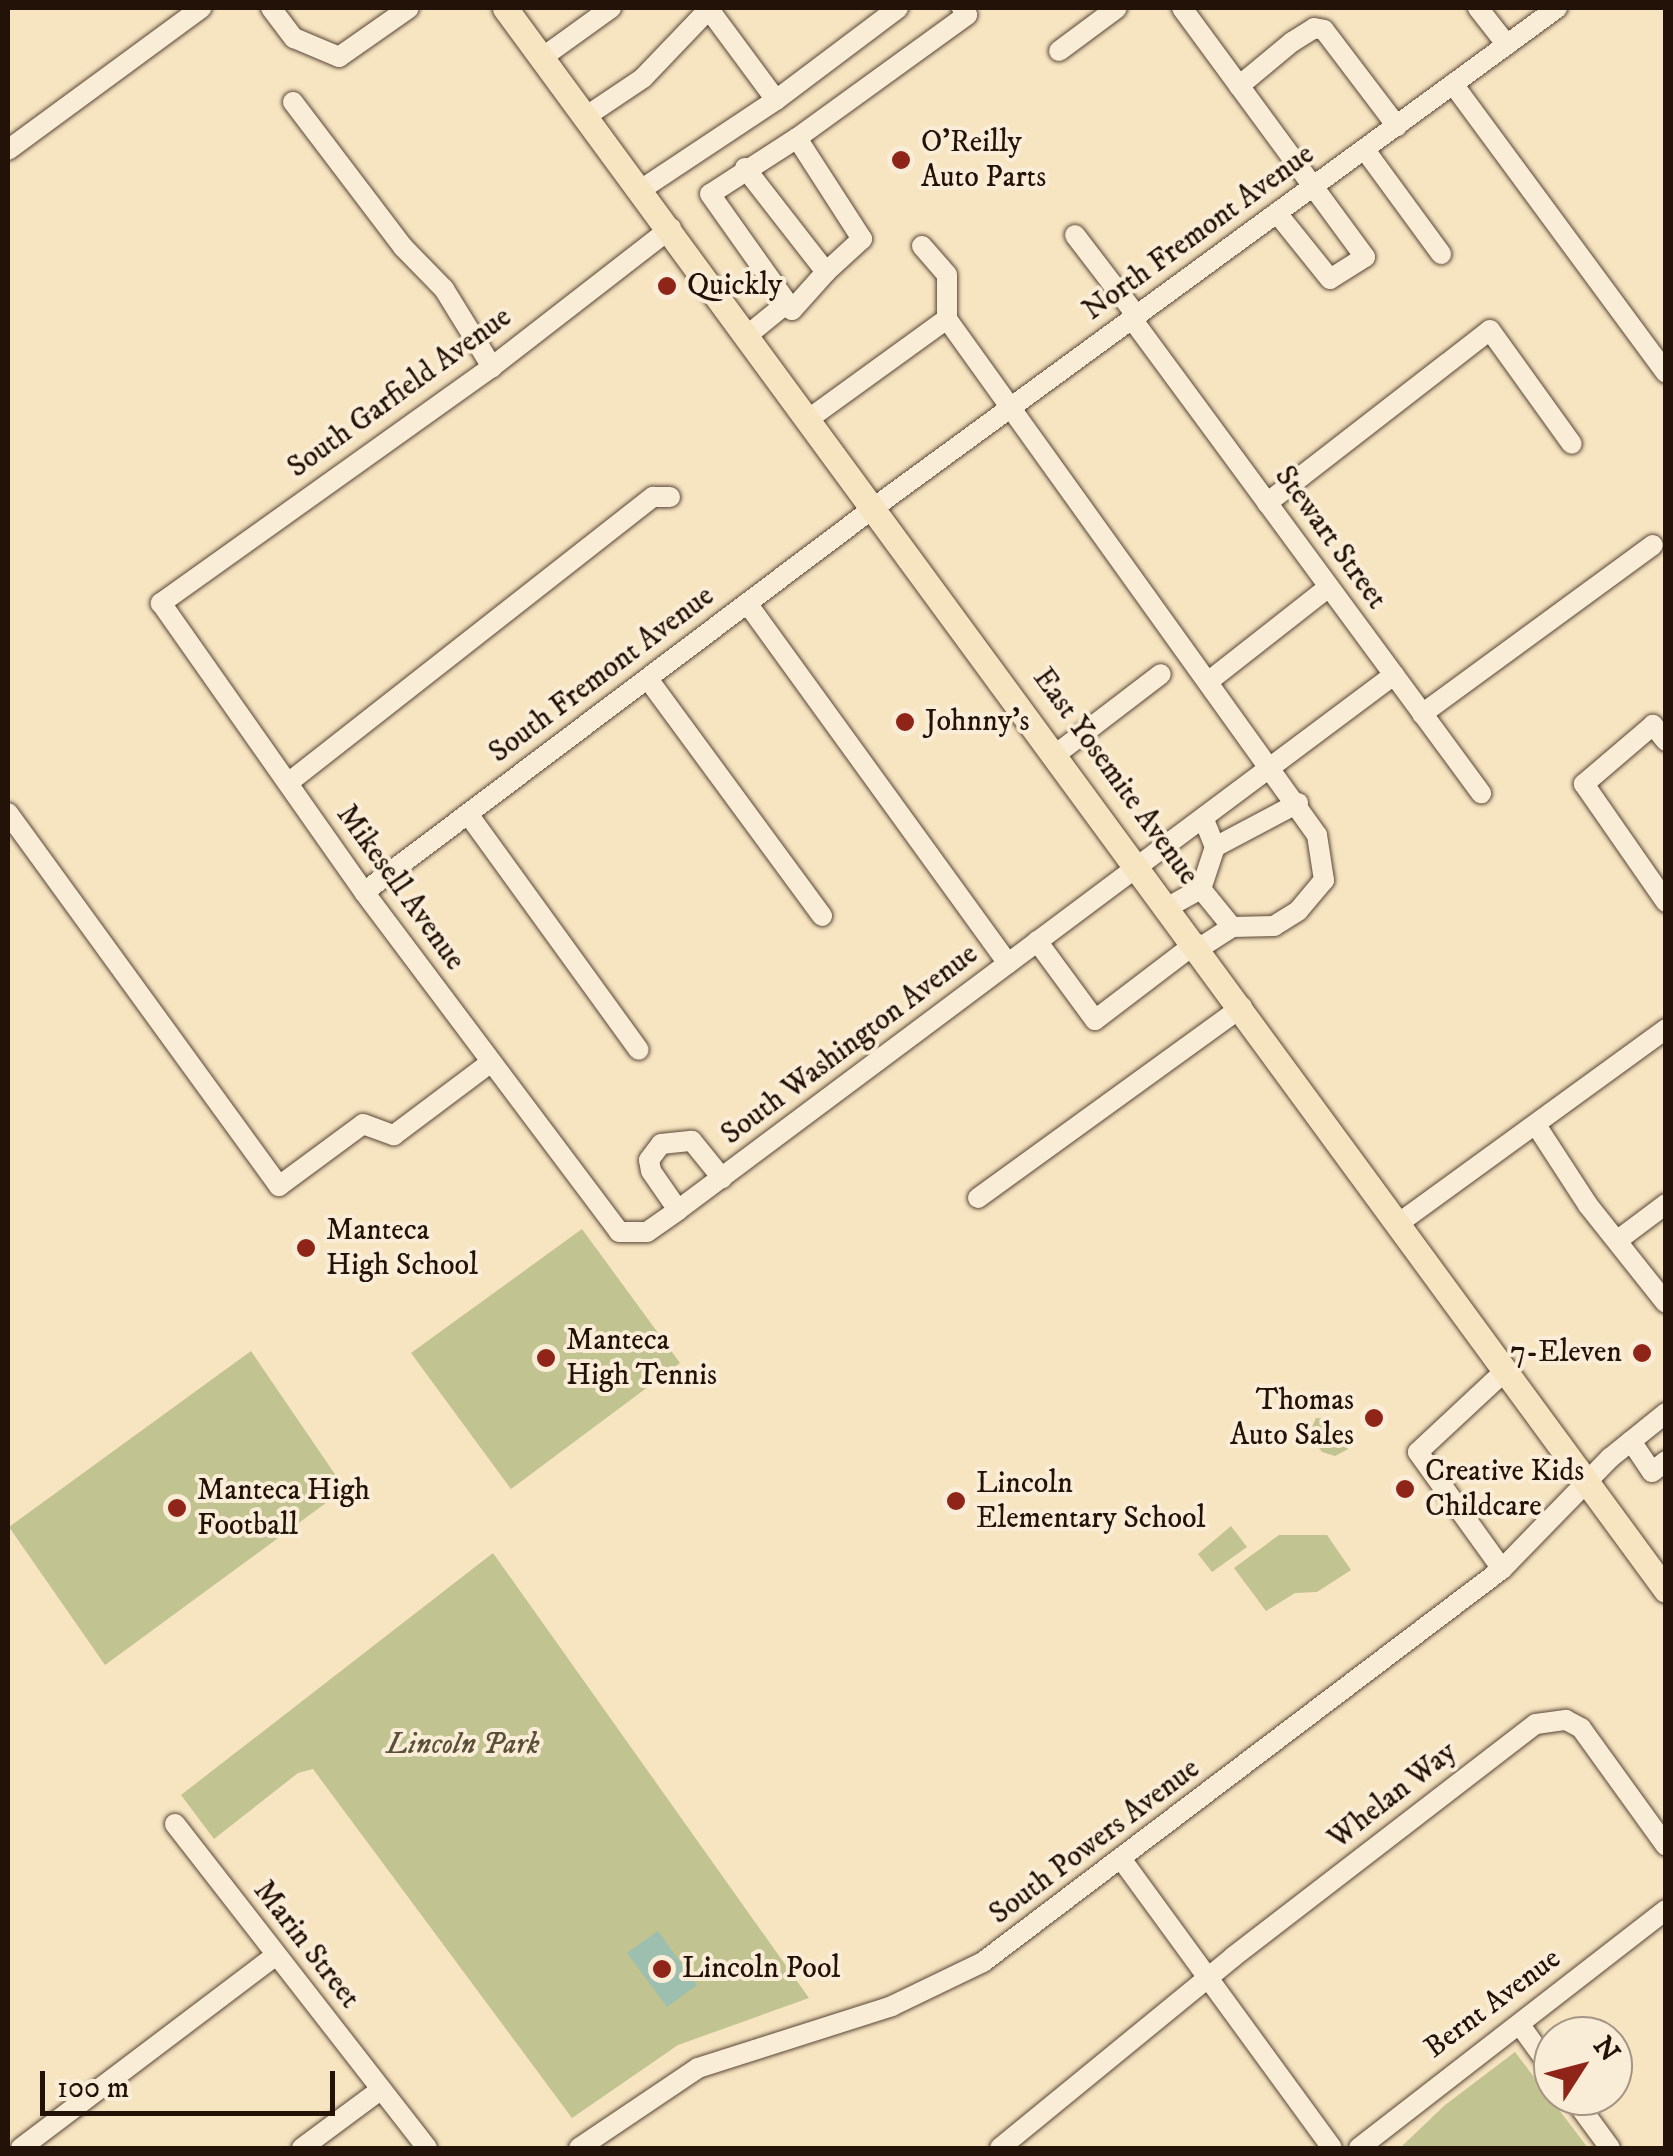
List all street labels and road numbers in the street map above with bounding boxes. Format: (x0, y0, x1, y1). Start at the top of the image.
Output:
street label: North Fremont Avenue (1076, 137, 1322, 329)
street label: South Garfield Avenue (281, 300, 519, 486)
street label: Stewart Street (1266, 460, 1394, 616)
street label: South Fremont Avenue (482, 579, 722, 771)
street label: East Yosemite Avenue (1024, 662, 1206, 892)
street label: Mikesell Avenue (328, 798, 472, 978)
street label: South Washington Avenue (715, 937, 985, 1153)
street label: Whelan Way (1322, 1735, 1464, 1857)
street label: South Powers Avenue (983, 1751, 1207, 1933)
street label: Marin Street (245, 1874, 367, 2016)
street label: Bernt Avenue (1418, 1941, 1568, 2067)

